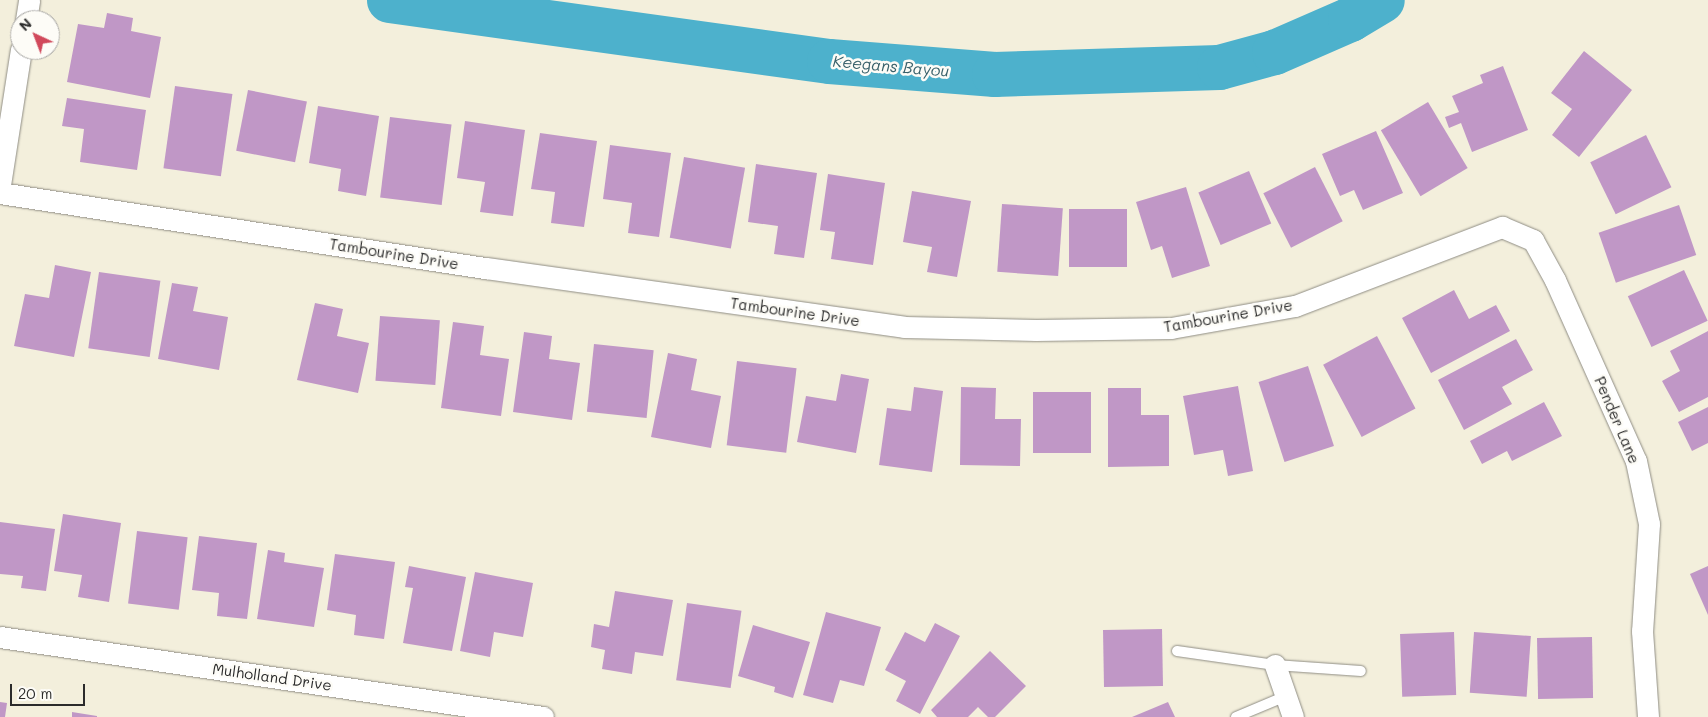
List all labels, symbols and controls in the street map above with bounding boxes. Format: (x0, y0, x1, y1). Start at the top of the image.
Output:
north arrow (10, 10, 60, 60)
text: N (15, 14, 35, 35)
water label: Keegans Bayou (832, 51, 950, 81)
street label: Tambourine Drive (328, 235, 460, 273)
street label: Tambourine Drive (729, 294, 861, 330)
street label: Tambourine Drive (1162, 296, 1294, 336)
street label: Pender Lane (1591, 374, 1643, 466)
street label: Mulholland Drive (211, 660, 333, 694)
scale bar (12, 674, 88, 706)
text: 20 m (18, 683, 52, 703)

